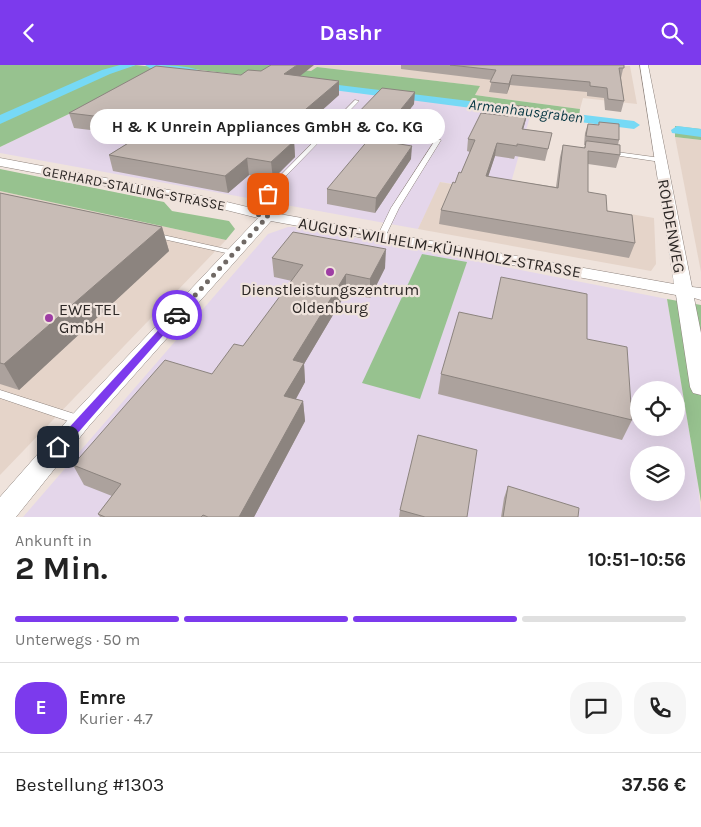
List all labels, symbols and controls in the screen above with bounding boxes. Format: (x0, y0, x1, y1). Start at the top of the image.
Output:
icon: back (15, 19, 43, 47)
icon: search (658, 19, 686, 47)
text: Dashr (320, 20, 381, 46)
water label: Armenhausgraben (468, 95, 584, 127)
callout: H & K Unrein Appliances GmbH & Co. KG (90, 109, 446, 144)
text: H & K Unrein Appliances GmbH & Co. KG (112, 117, 423, 136)
street label: GERHARD-STALLING-STRASSE (41, 162, 227, 215)
pin (247, 173, 289, 215)
street label: ROHDENWEG (654, 178, 689, 274)
icon: bag (254, 180, 282, 208)
street label: AUGUST-WILHELM-KÜHNHOLZ-STRASSE (297, 213, 583, 282)
marker: Dienstleistungszentrum Oldenburg (324, 266, 336, 278)
place label: Dienstleistungszentrum Oldenburg (241, 280, 419, 317)
courier (152, 290, 202, 340)
place label: EWE TEL GmbH (59, 300, 120, 337)
icon: car (163, 301, 191, 329)
marker: EWE TEL GmbH (43, 312, 55, 324)
map controls (630, 381, 685, 501)
button: locate (630, 381, 685, 436)
pin (37, 426, 79, 468)
icon: home (44, 433, 72, 461)
button: layers (630, 446, 685, 501)
text: Ankunft in (15, 531, 92, 550)
text: 10:51–10:56 (588, 549, 686, 571)
text: 2 Min. (15, 550, 108, 587)
text: Unterwegs · 50 m (15, 630, 140, 649)
button: chat (570, 682, 622, 734)
button: phone (634, 682, 686, 734)
text: Emre (79, 687, 126, 709)
text: E (35, 697, 47, 719)
text: Kurier · 4.7 (79, 709, 153, 728)
text: Bestellung #1303 (15, 774, 164, 796)
text: 37.56 € (621, 774, 686, 796)

